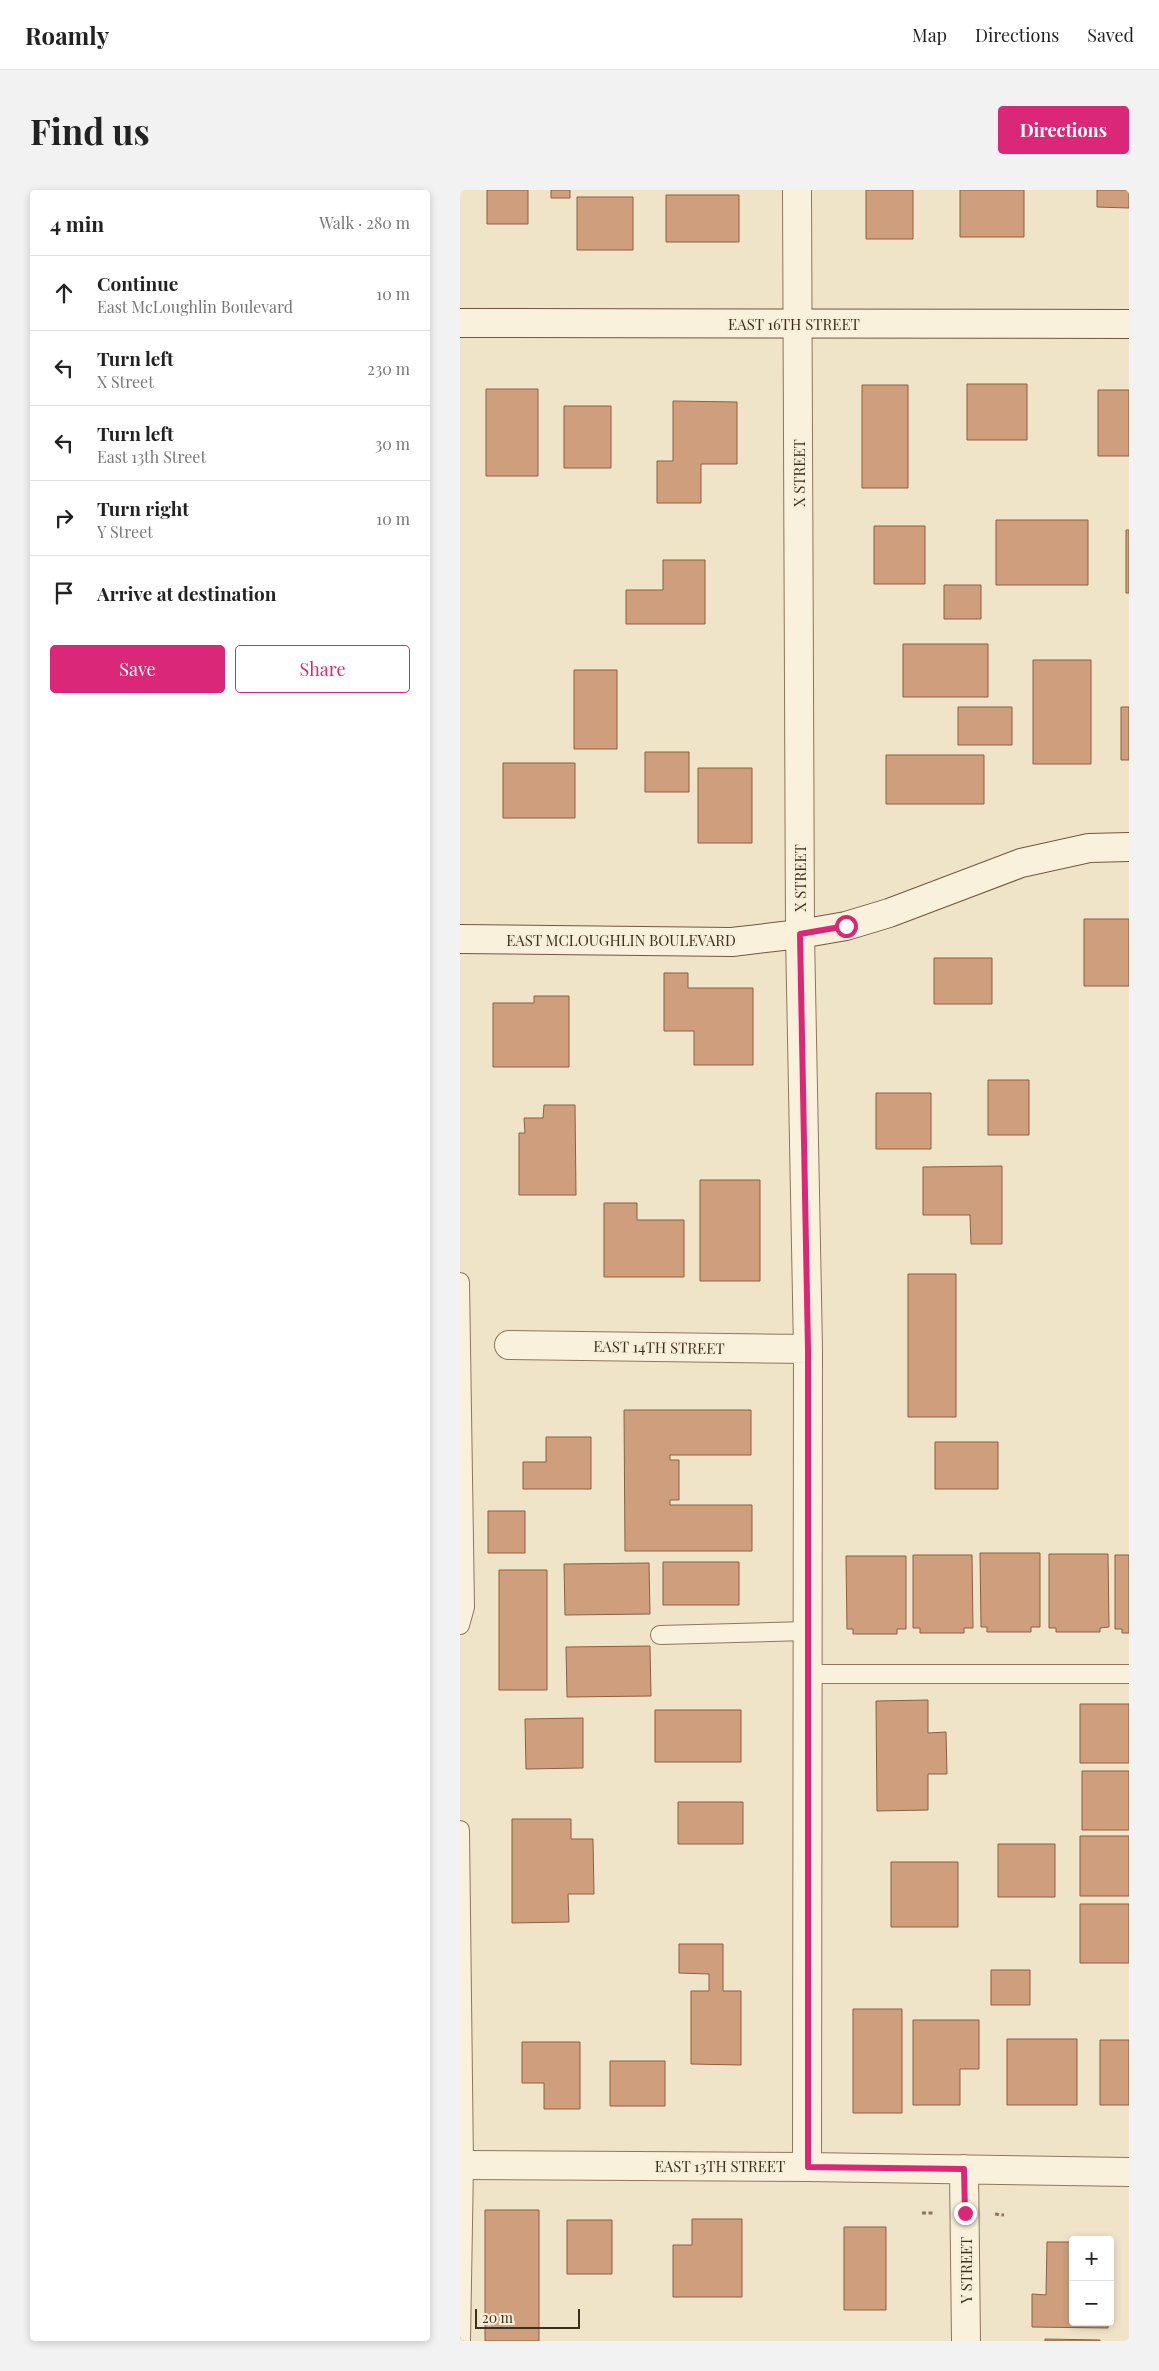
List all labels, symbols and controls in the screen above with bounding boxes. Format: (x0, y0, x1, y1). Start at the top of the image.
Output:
text: Roamly (25, 19, 109, 51)
text: Map (912, 23, 947, 47)
text: Directions (975, 23, 1059, 47)
text: Saved (1087, 23, 1134, 47)
button: Directions (998, 106, 1129, 154)
text: Find us (30, 107, 150, 154)
text: 4 min (50, 209, 104, 237)
text: Walk · 280 m (319, 212, 410, 233)
text: Continue (97, 270, 178, 296)
icon: ahead (50, 279, 78, 307)
text: 10 m (376, 283, 410, 304)
text: East McLoughlin Boulevard (97, 296, 293, 317)
street label: EAST 16TH STREET (728, 314, 860, 334)
text: Turn left (97, 345, 174, 371)
icon: left (50, 354, 78, 382)
text: 230 m (367, 358, 410, 379)
text: X Street (97, 371, 154, 392)
text: Turn left (97, 420, 174, 446)
icon: left (50, 429, 78, 457)
text: 30 m (375, 433, 410, 454)
street label: X STREET (789, 439, 809, 507)
text: East 13th Street (97, 446, 206, 467)
text: Turn right (97, 495, 189, 521)
icon: right (50, 504, 78, 532)
text: 10 m (376, 508, 410, 529)
text: Y Street (97, 521, 153, 542)
icon: arrive (50, 579, 78, 607)
text: Arrive at destination (97, 580, 277, 606)
button: Save (50, 645, 225, 693)
button: Share (235, 645, 410, 693)
street label: X STREET (790, 844, 810, 912)
route start (835, 915, 858, 938)
street label: EAST MCLOUGHLIN BOULEVARD (506, 930, 736, 950)
street label: EAST 14TH STREET (593, 1336, 725, 1358)
street label: EAST 13TH STREET (655, 2156, 785, 2176)
route end (954, 2202, 977, 2225)
map controls (1069, 2236, 1114, 2326)
button: + (1069, 2236, 1114, 2281)
street label: Y STREET (956, 2237, 976, 2304)
button: − (1069, 2281, 1114, 2326)
scale bar (475, 2306, 580, 2329)
text: 20 m (482, 2308, 513, 2327)

